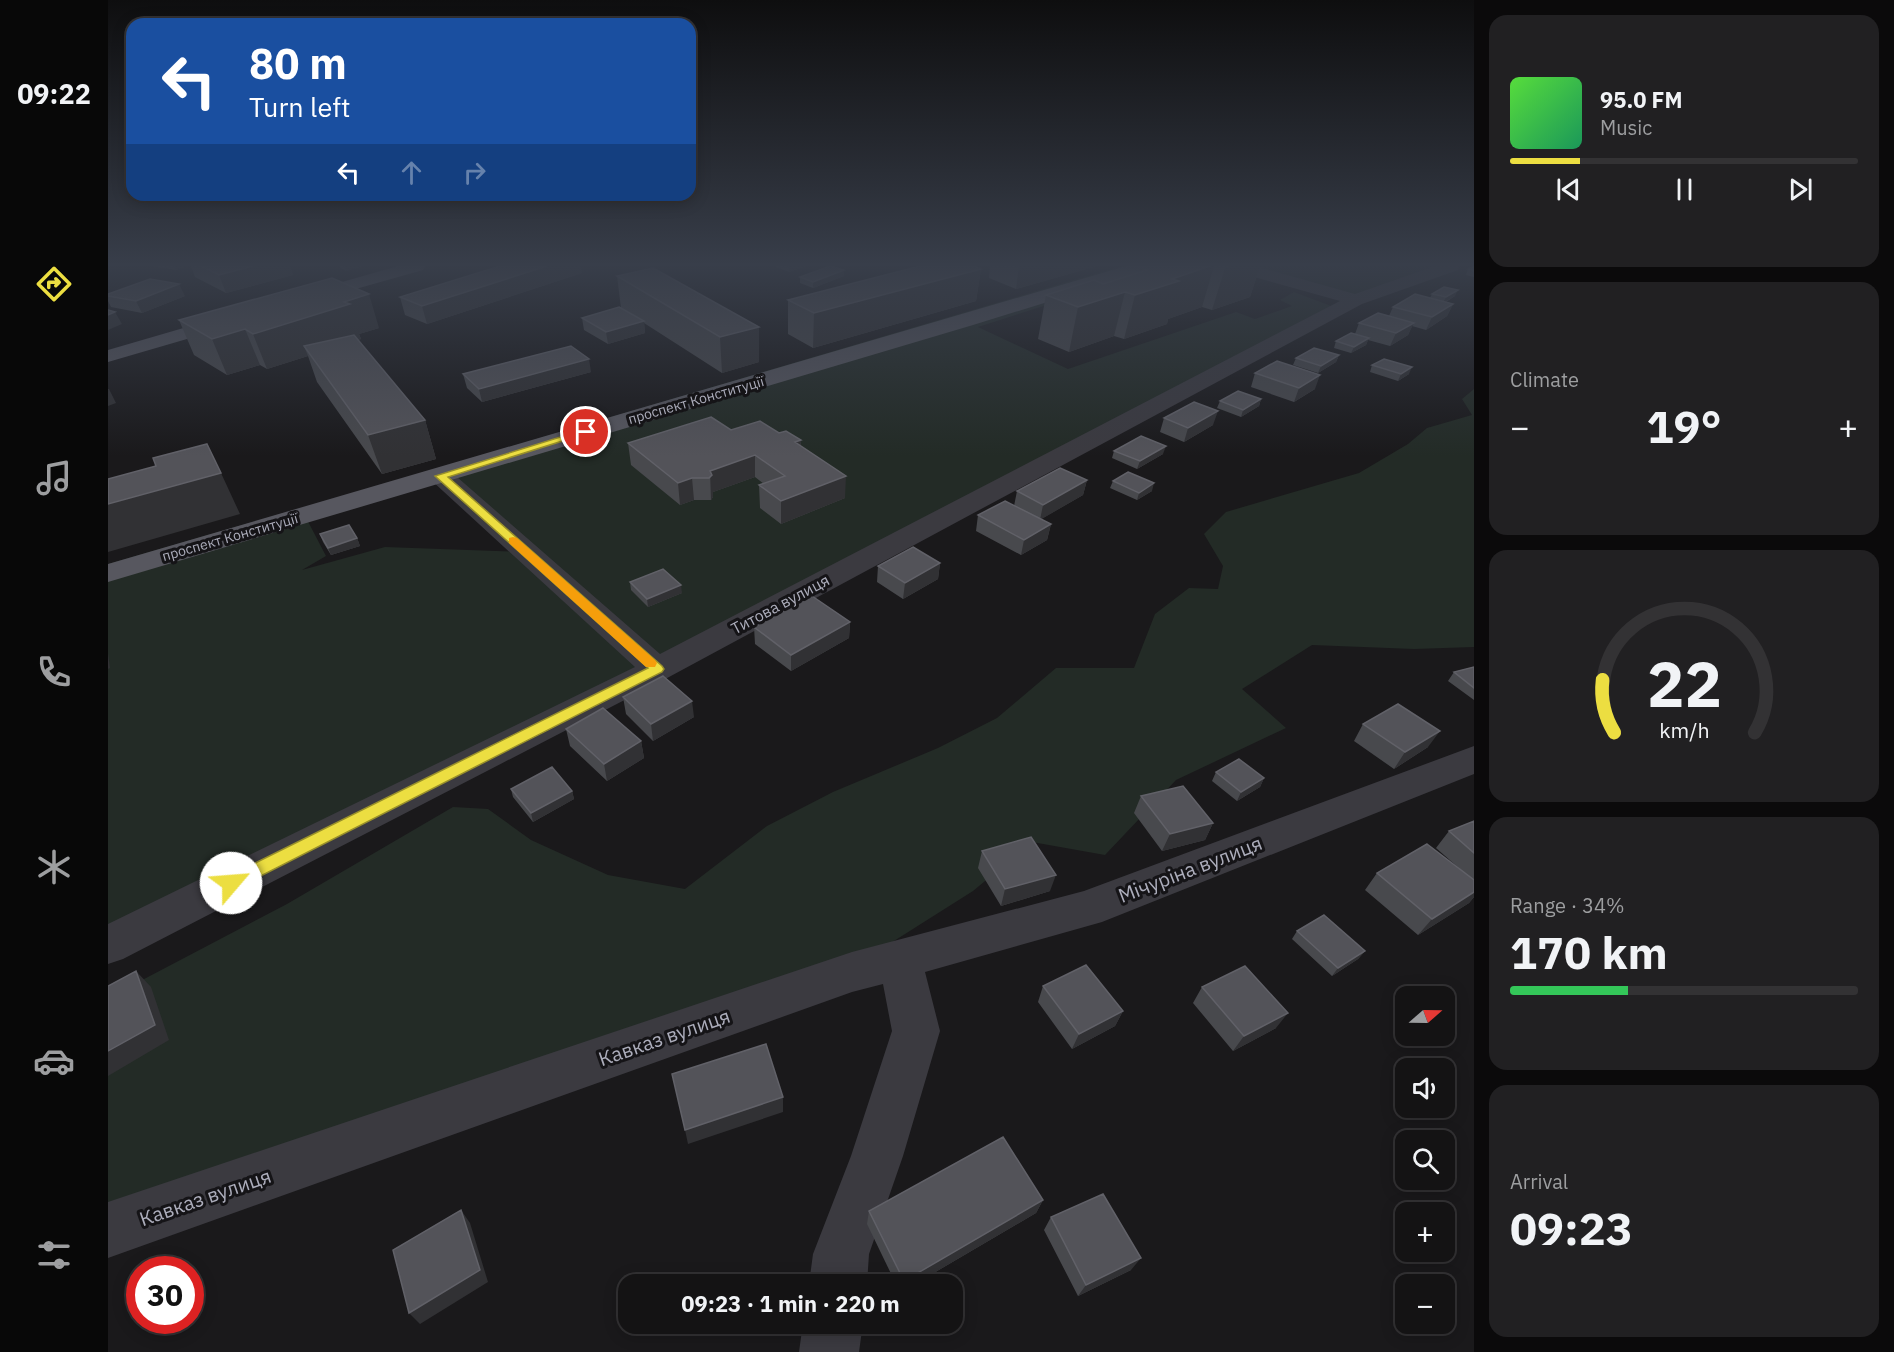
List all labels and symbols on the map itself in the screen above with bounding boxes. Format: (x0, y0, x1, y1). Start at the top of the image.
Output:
street label: проспект Конституції (626, 372, 767, 428)
pin (560, 406, 611, 457)
street label: проспект Конституції (160, 509, 301, 565)
street label: Титова вулиця (727, 570, 833, 638)
street label: Мічуріна вулиця (1114, 829, 1266, 909)
position arrow (199, 851, 263, 915)
north arrow (1395, 986, 1455, 1046)
street label: Кавказ вулиця (595, 1002, 733, 1072)
street label: Кавказ вулиця (136, 1162, 274, 1232)
speed limit sign: 30 (126, 1256, 204, 1334)

